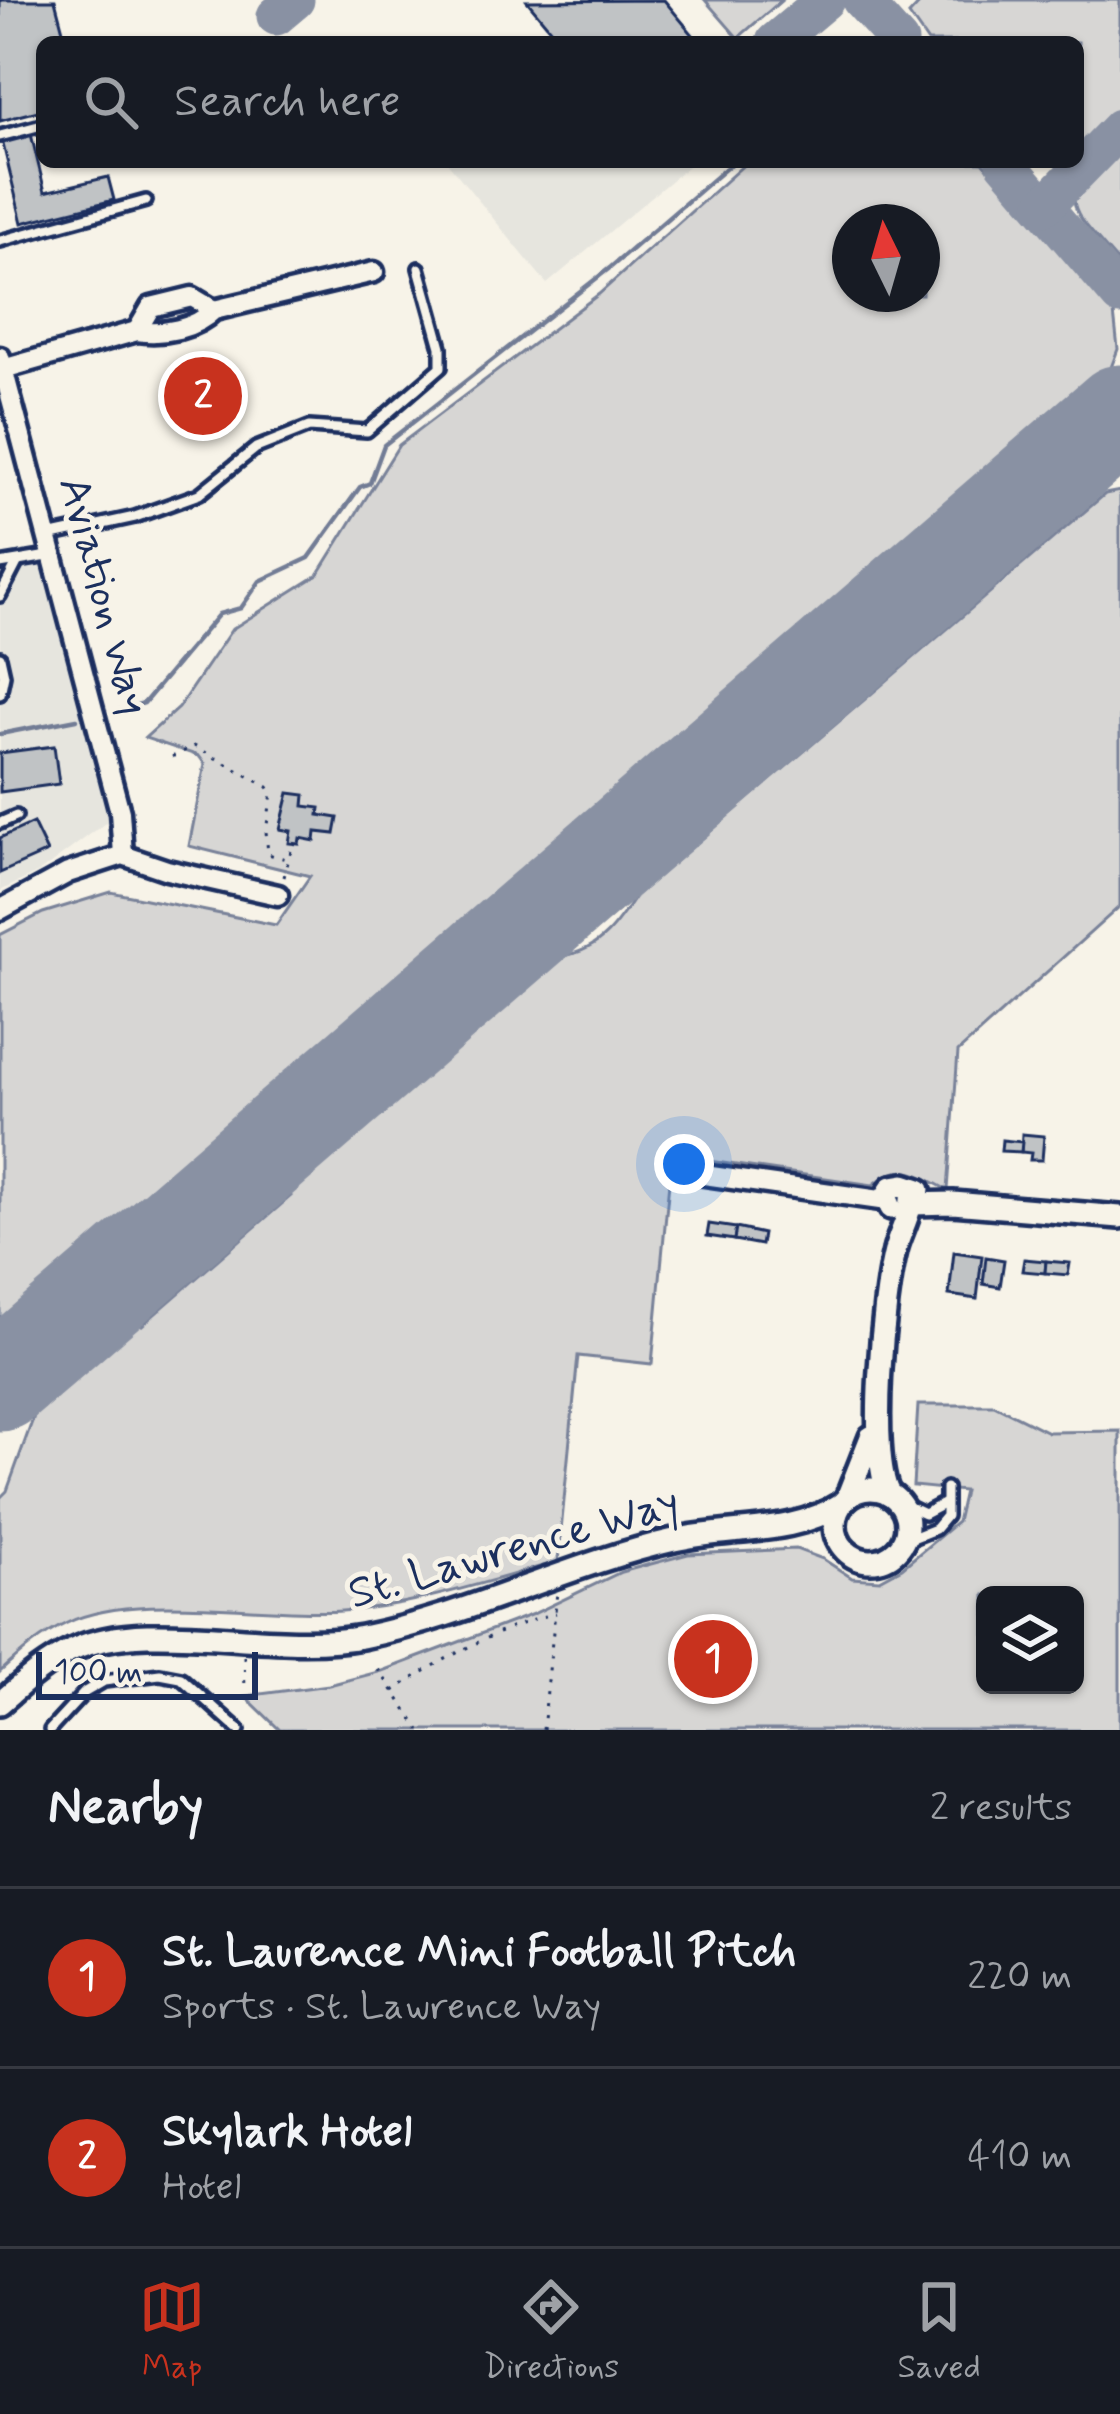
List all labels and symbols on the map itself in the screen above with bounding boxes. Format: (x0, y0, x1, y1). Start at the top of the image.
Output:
north arrow (832, 204, 940, 312)
pin: 2 (164, 351, 242, 441)
street label: Aviation Way (43, 470, 163, 722)
your location (654, 1134, 714, 1194)
street label: St. Lawrence Way (342, 1474, 686, 1624)
pin: 1 (674, 1614, 752, 1704)
scale bar (36, 1646, 258, 1699)

